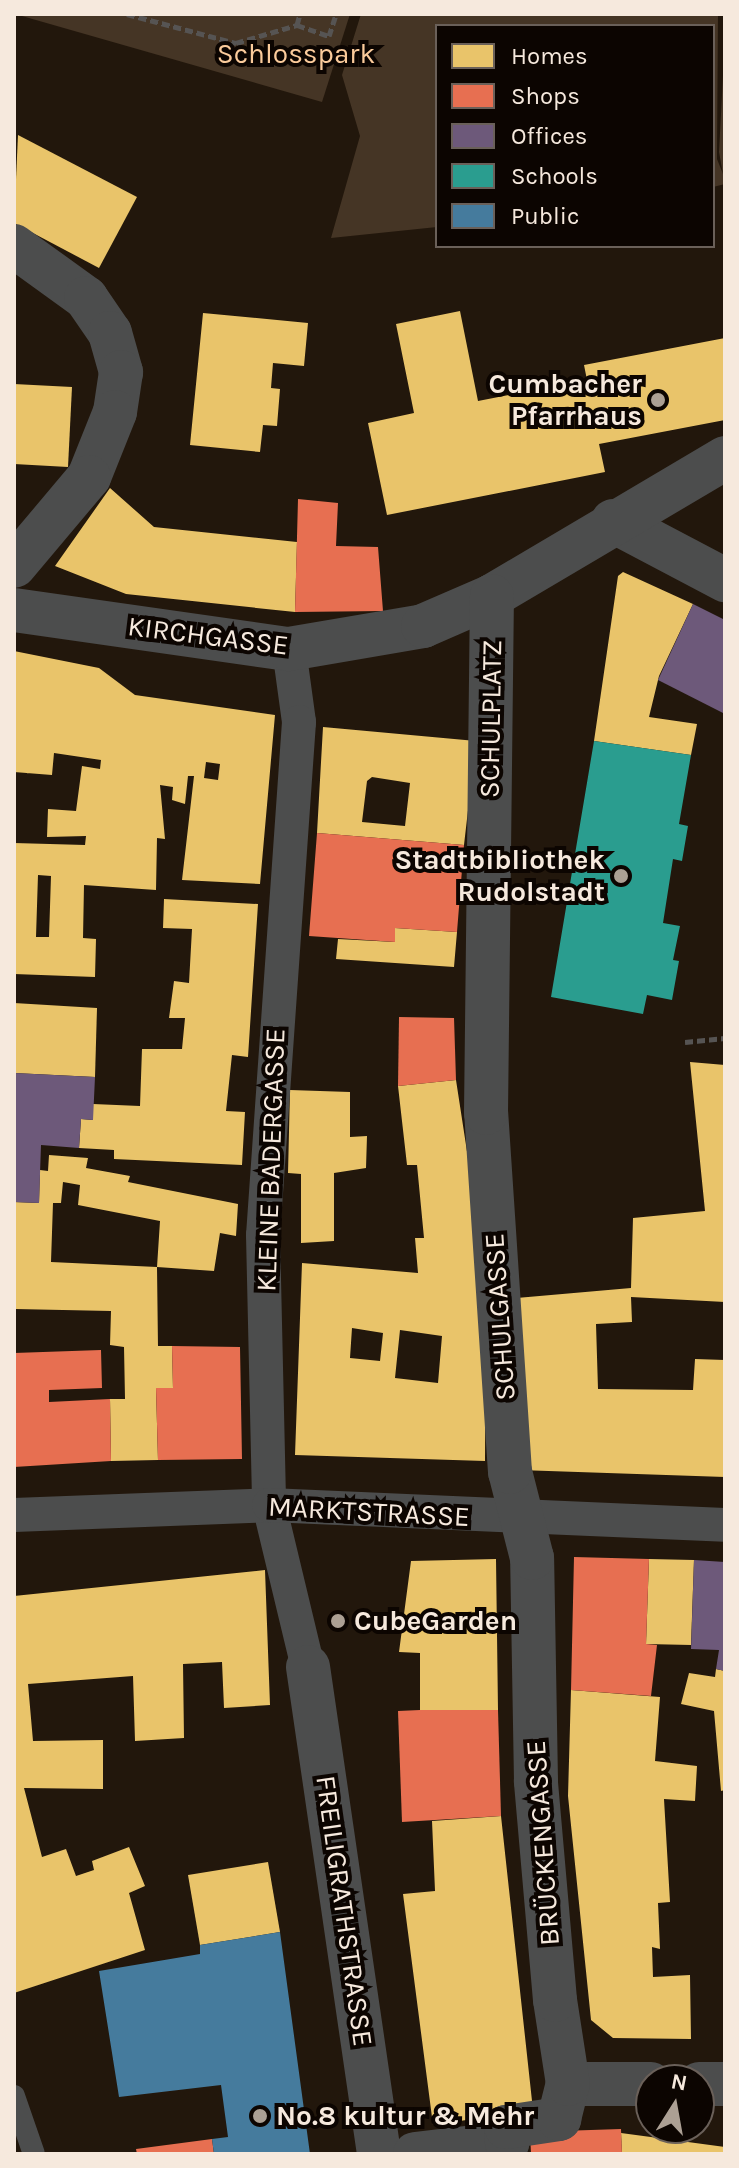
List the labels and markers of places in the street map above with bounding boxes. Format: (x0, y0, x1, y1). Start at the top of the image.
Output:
place label: Cumbacher Pfarrhaus (488, 367, 642, 433)
marker: Cumbacher Pfarrhaus (649, 391, 667, 409)
place label: Stadtbibliothek Rudolstadt (394, 843, 605, 909)
marker: Stadtbibliothek Rudolstadt (612, 867, 630, 885)
place label: CubeGarden (354, 1604, 517, 1638)
marker: CubeGarden (329, 1612, 347, 1630)
place label: No.8 kultur & Mehr (276, 2099, 534, 2133)
marker: No.8 kultur & Mehr (251, 2107, 269, 2125)

